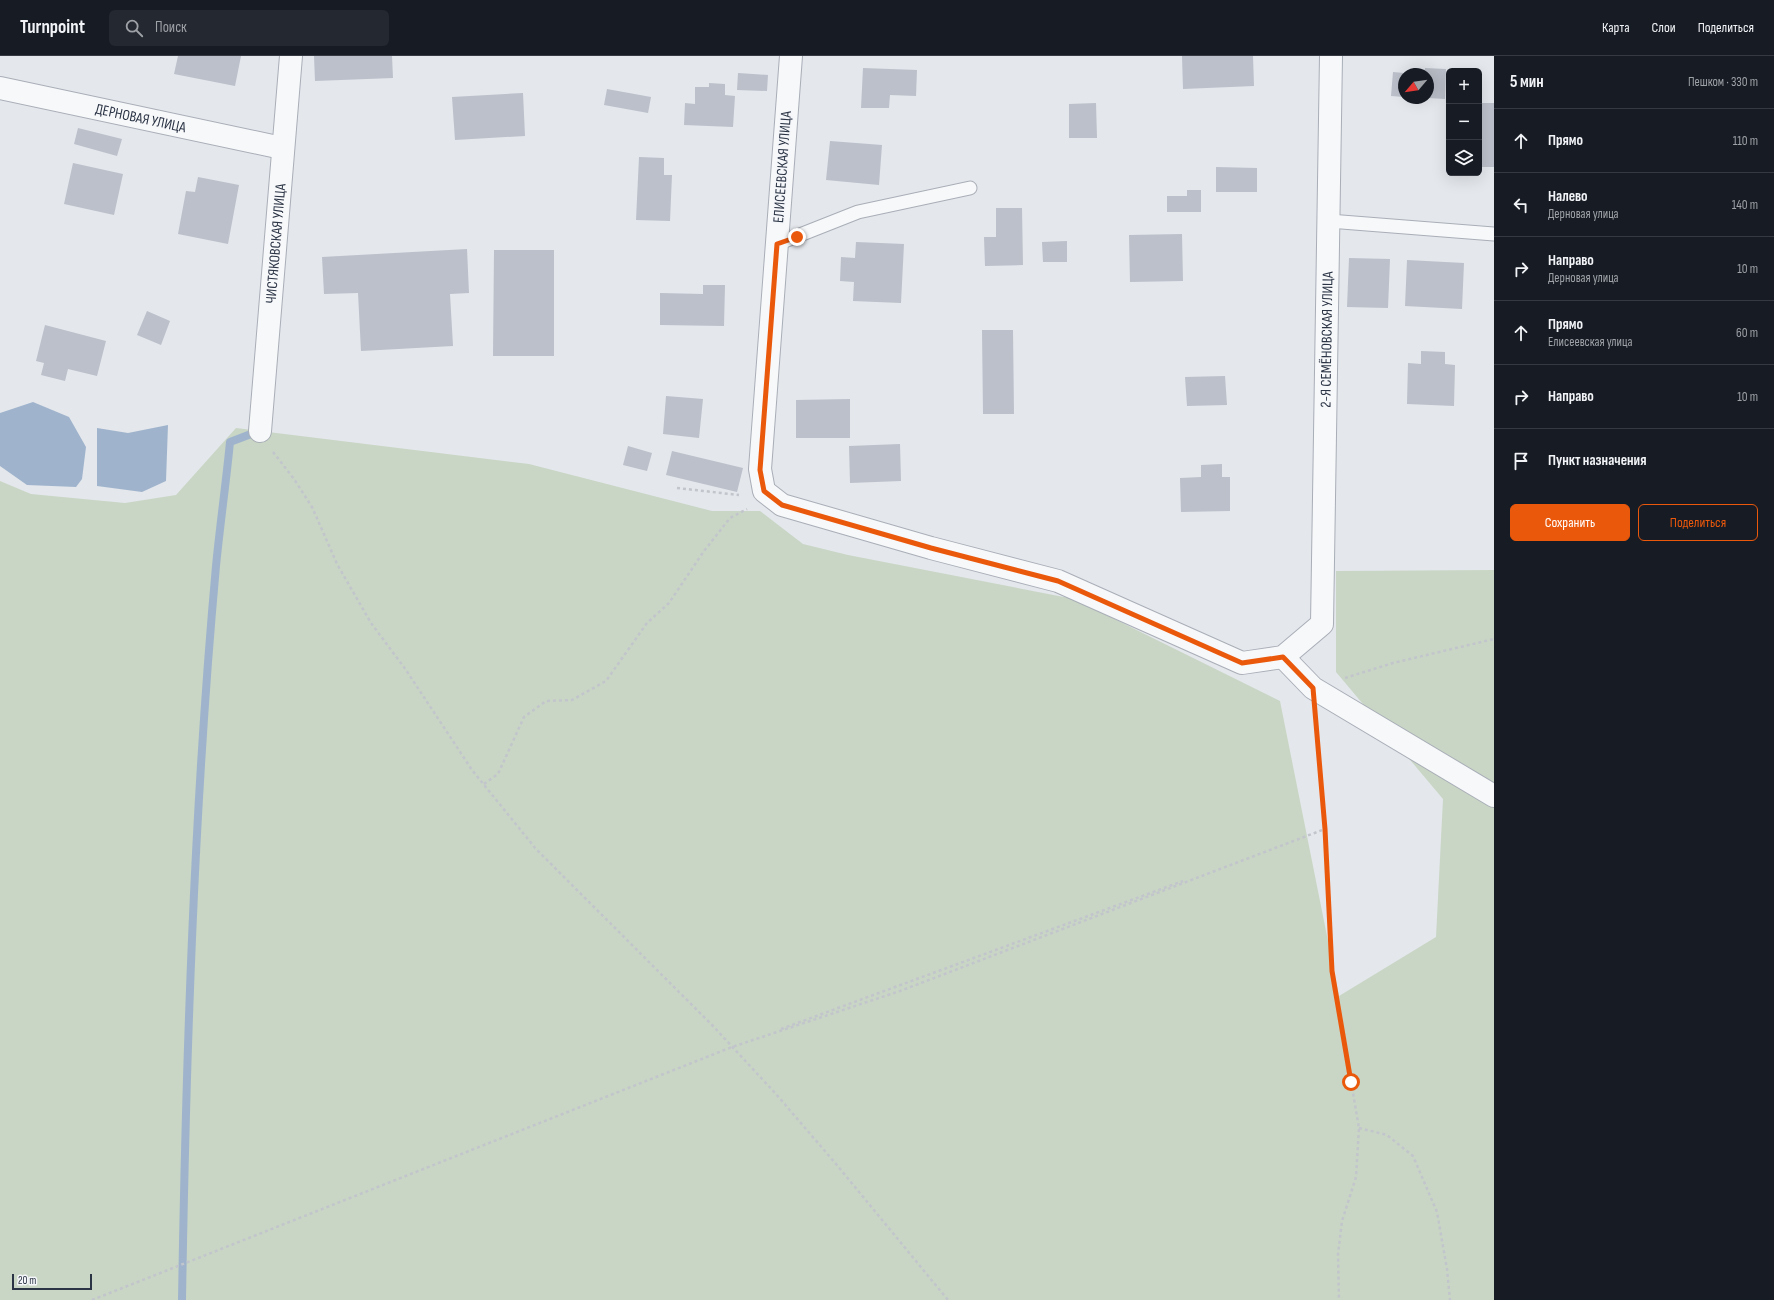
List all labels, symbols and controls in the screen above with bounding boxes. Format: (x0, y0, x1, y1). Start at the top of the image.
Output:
search box (109, 10, 389, 46)
text: Turnpoint (20, 16, 85, 39)
icon: search (123, 17, 145, 39)
text: Поиск (155, 18, 187, 37)
text: Карта (1602, 19, 1630, 36)
text: Слои (1652, 19, 1676, 36)
text: Поделиться (1698, 19, 1754, 36)
north arrow (1398, 68, 1434, 104)
map controls (1446, 68, 1482, 176)
button: + (1446, 68, 1482, 104)
text: 5 мин (1510, 72, 1544, 92)
text: Пешком · 330 m (1688, 74, 1758, 90)
street label: ДЕРНОВАЯ УЛИЦА (94, 100, 188, 137)
button: − (1446, 104, 1482, 140)
street label: ЕЛИСЕЕВСКАЯ УЛИЦА (769, 110, 796, 224)
icon: ahead (1510, 130, 1532, 152)
text: Прямо (1548, 131, 1583, 150)
text: 110 m (1733, 133, 1758, 149)
button: layers (1446, 140, 1482, 176)
street label: ЧИСТЯКОВСКАЯ УЛИЦА (262, 182, 290, 304)
text: Налево (1548, 187, 1588, 206)
icon: left (1510, 194, 1532, 216)
text: 140 m (1732, 197, 1758, 213)
text: Дерновая улица (1548, 206, 1619, 222)
route end (788, 228, 806, 246)
text: Направо (1548, 251, 1594, 270)
icon: right (1510, 258, 1532, 280)
text: 10 m (1737, 261, 1758, 277)
text: Дерновая улица (1548, 270, 1619, 286)
street label: 2-Я СЕМЁНОВСКАЯ УЛИЦА (1316, 271, 1338, 408)
text: Прямо (1548, 315, 1583, 334)
icon: ahead (1510, 322, 1532, 344)
text: 60 m (1736, 325, 1758, 341)
text: Елисеевская улица (1548, 334, 1632, 350)
icon: right (1510, 386, 1532, 408)
text: Направо (1548, 387, 1594, 406)
text: 10 m (1737, 389, 1758, 405)
icon: arrive (1510, 450, 1532, 472)
text: Пункт назначения (1548, 451, 1646, 470)
button: Сохранить (1510, 504, 1630, 541)
button: Поделиться (1638, 504, 1758, 541)
route start (1342, 1073, 1360, 1091)
scale bar (12, 1272, 92, 1291)
text: 20 m (18, 1274, 36, 1287)

